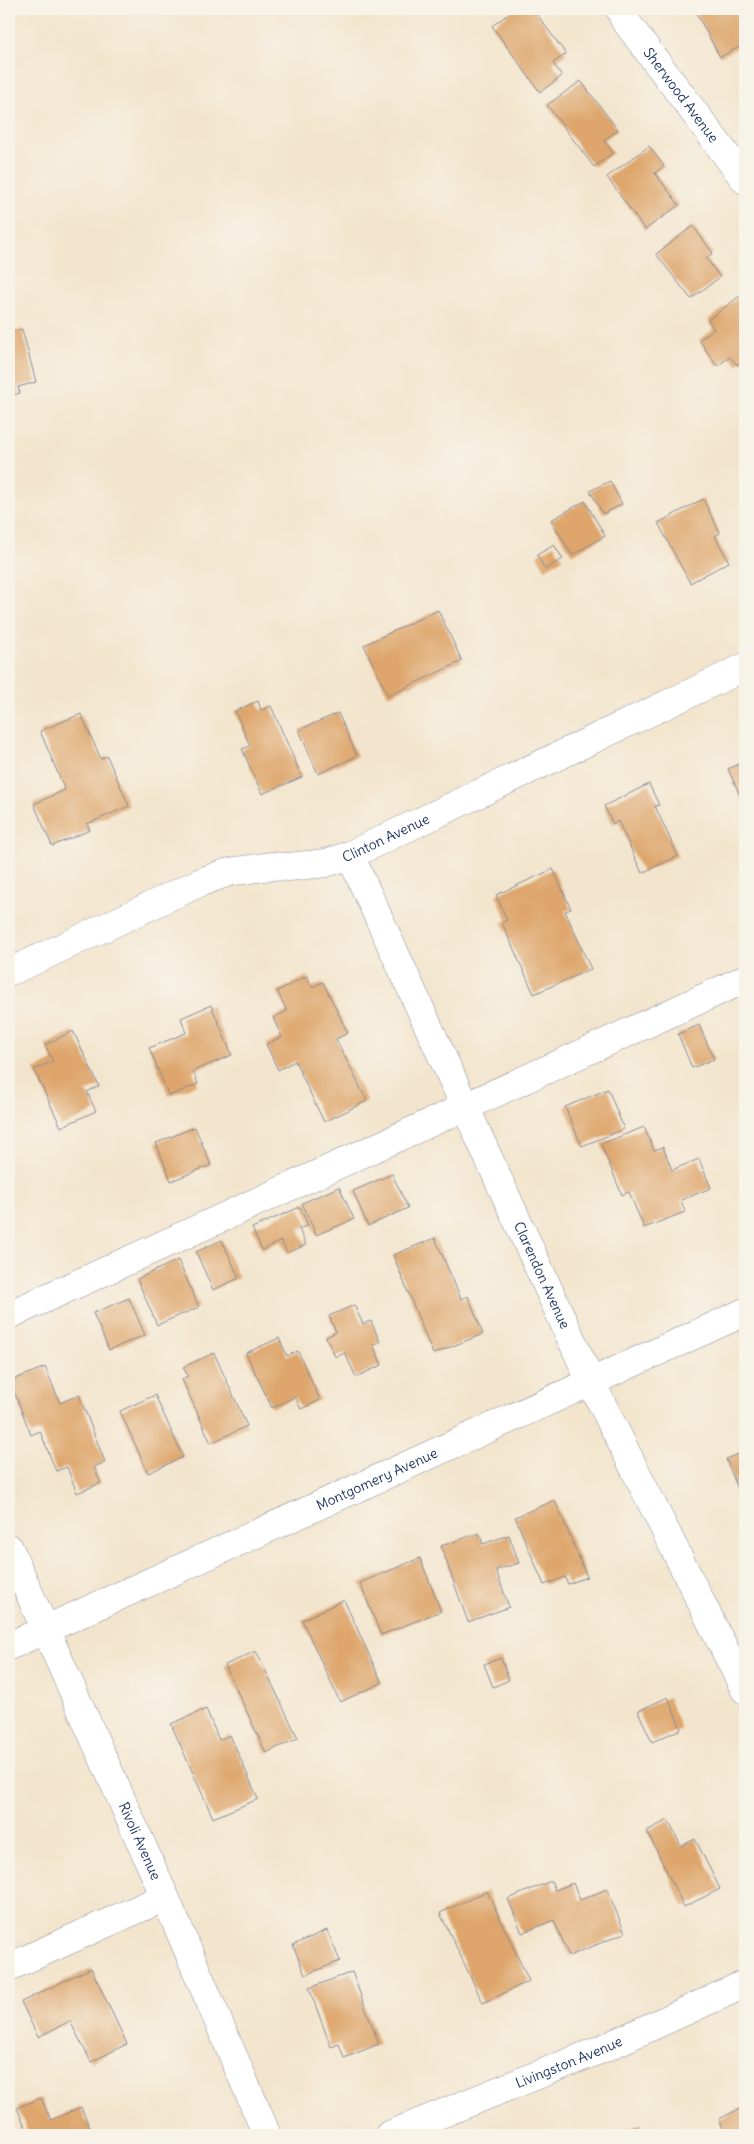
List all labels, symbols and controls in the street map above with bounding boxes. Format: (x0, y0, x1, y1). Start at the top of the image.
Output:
street label: Sherwood Avenue (640, 44, 723, 146)
street label: Clinton Avenue (340, 810, 432, 866)
street label: Clarendon Avenue (510, 1219, 574, 1332)
street label: Montgomery Avenue (313, 1444, 440, 1514)
street label: Rivoli Avenue (115, 1799, 165, 1883)
street label: Livingston Avenue (513, 2032, 625, 2092)

